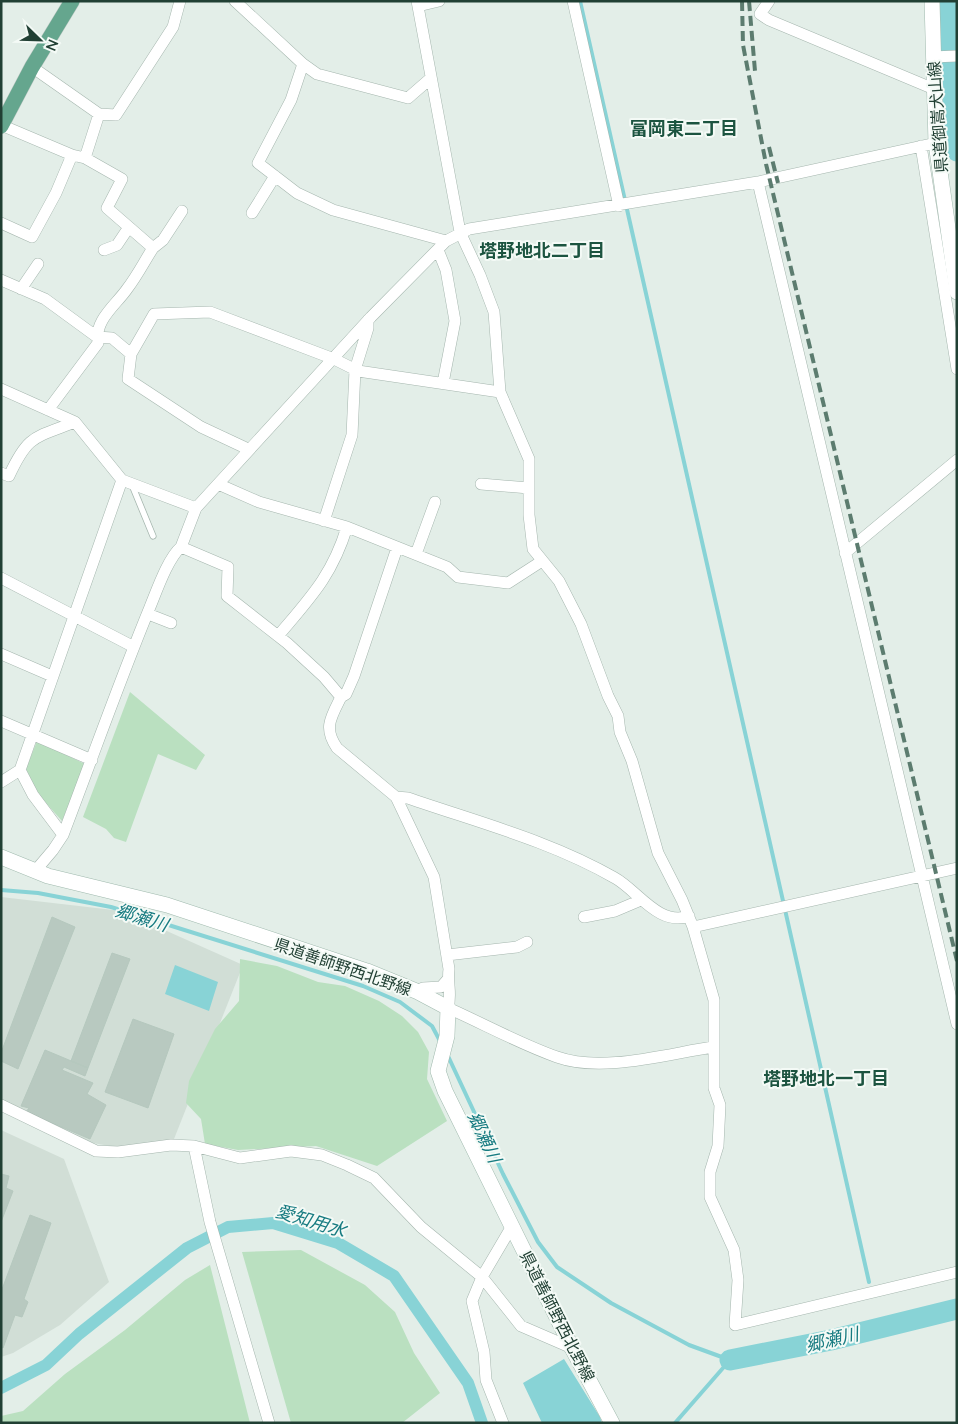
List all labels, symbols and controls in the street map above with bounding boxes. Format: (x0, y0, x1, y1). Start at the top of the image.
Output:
north arrow (15, 15, 65, 65)
text: N (42, 37, 62, 54)
street label: 県道御嵩犬山線 (924, 60, 950, 174)
district label: 富岡東二丁目 (630, 117, 738, 139)
district label: 塔野地北二丁目 (479, 239, 605, 261)
water label: 郷瀬川 (113, 899, 173, 936)
street label: 県道善師野西北野線 (272, 934, 414, 998)
district label: 塔野地北一丁目 (763, 1067, 889, 1089)
water label: 郷瀬川 (464, 1108, 507, 1168)
water label: 愛知用水 (273, 1199, 351, 1242)
street label: 県道善師野西北野線 (517, 1248, 599, 1384)
water label: 郷瀬川 (803, 1322, 863, 1356)

